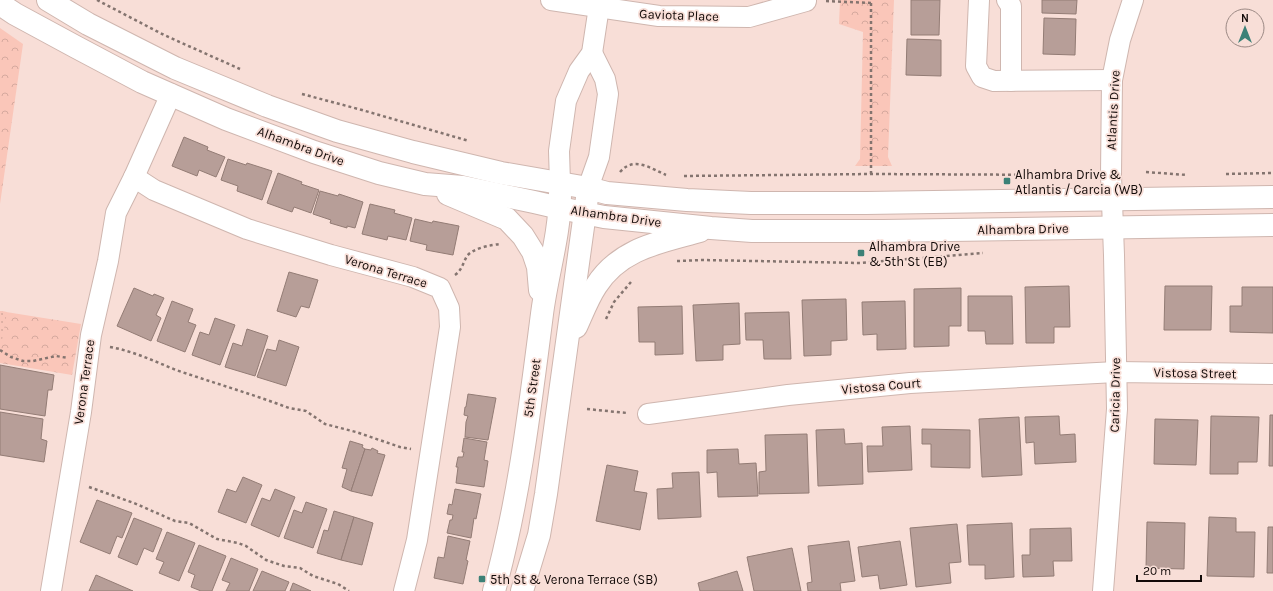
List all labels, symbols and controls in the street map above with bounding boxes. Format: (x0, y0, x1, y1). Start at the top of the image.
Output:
street label: Gaviota Place (639, 6, 719, 24)
north arrow (1225, 8, 1265, 48)
text: N (1241, 12, 1249, 25)
street label: Atlantis Drive (1103, 69, 1123, 150)
street label: Alhambra Drive (256, 123, 347, 169)
place label: Alhambra Drive & Atlantis / Carcia (WB) (1015, 167, 1143, 197)
marker: Alhambra Drive & Atlantis / Carcia (WB) (1002, 176, 1012, 186)
street label: Alhambra Drive (570, 202, 663, 230)
street label: Alhambra Drive (977, 221, 1069, 237)
place label: Alhambra Drive & 5th St (EB) (869, 239, 961, 269)
marker: Alhambra Drive & 5th St (EB) (856, 248, 866, 258)
street label: Verona Terrace (343, 251, 429, 291)
street label: Verona Terrace (71, 338, 97, 425)
street label: Caricia Drive (1107, 357, 1123, 433)
street label: 5th Street (520, 358, 544, 418)
street label: Vistosa Street (1153, 365, 1237, 381)
street label: Vistosa Court (841, 375, 921, 397)
scale bar (1137, 557, 1201, 583)
text: 20 m (1143, 564, 1171, 578)
place label: 5th St & Verona Terrace (SB) (490, 572, 658, 587)
marker: 5th St & Verona Terrace (SB) (477, 574, 487, 584)

